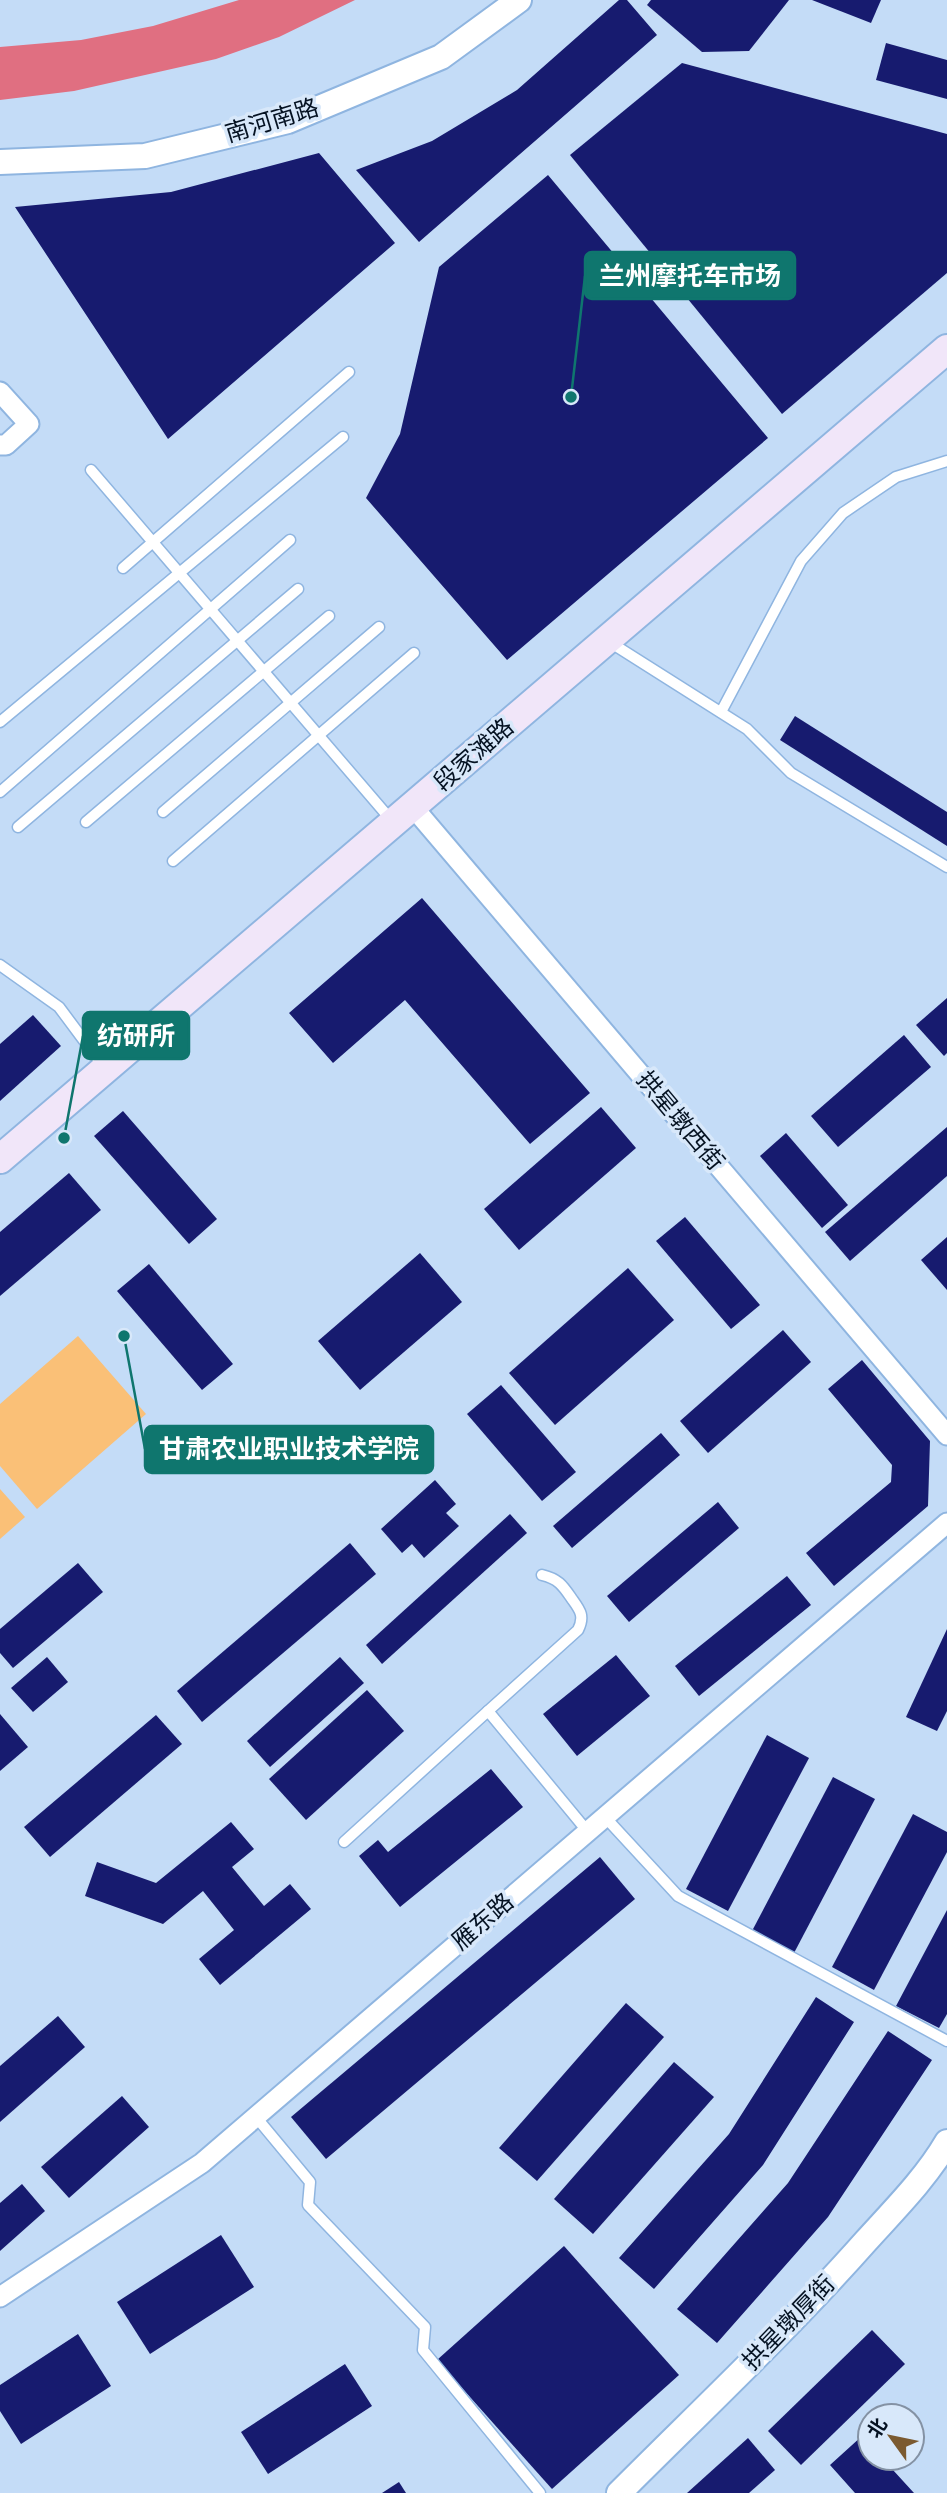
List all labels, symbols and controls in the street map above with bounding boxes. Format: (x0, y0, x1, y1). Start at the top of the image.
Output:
street label: 南河南路 (222, 93, 322, 149)
callout: 兰州摩托车市场 (585, 252, 795, 299)
text: 兰州摩托车市场 (599, 261, 781, 292)
street label: 段家滩路 (428, 713, 520, 797)
callout: 纺研所 (83, 1012, 189, 1059)
text: 纺研所 (97, 1021, 175, 1052)
street label: 拱星墩西街 (630, 1066, 730, 1176)
callout: 甘肃农业职业技术学院 (145, 1426, 433, 1473)
text: 甘肃农业职业技术学院 (159, 1434, 419, 1465)
street label: 雁东路 (446, 1887, 520, 1957)
street label: 拱星墩厚街 (737, 2270, 841, 2376)
north arrow (856, 2402, 926, 2472)
text: 北 (863, 2414, 892, 2442)

